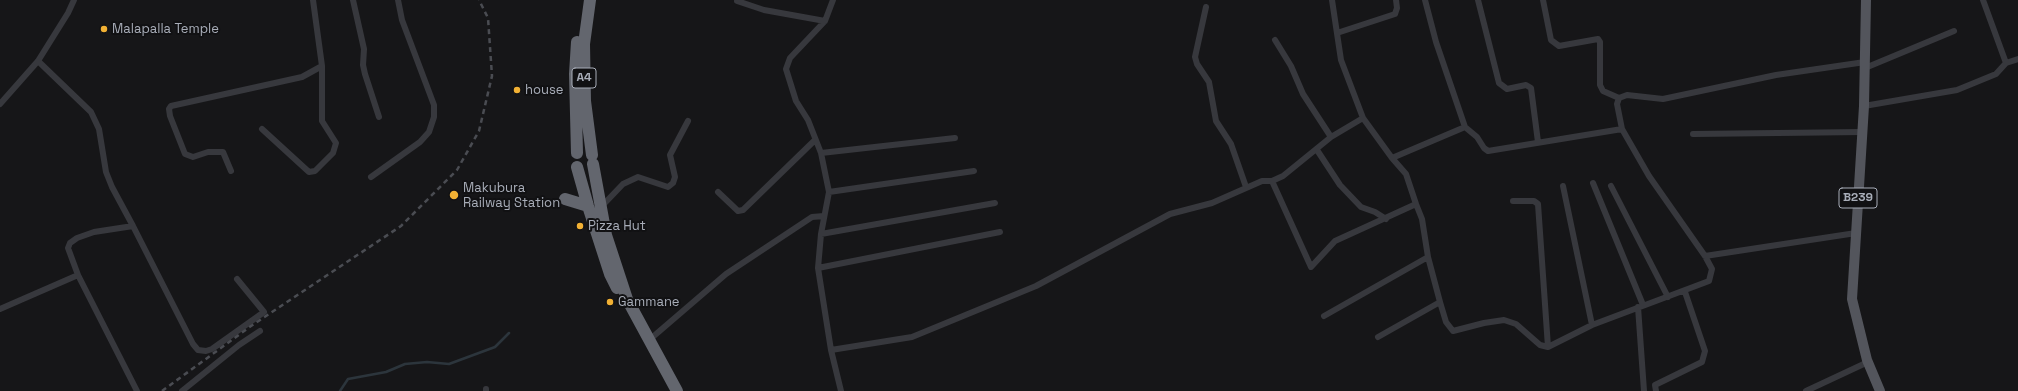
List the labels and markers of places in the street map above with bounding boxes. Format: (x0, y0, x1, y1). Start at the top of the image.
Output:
place label: Malapalla Temple (112, 21, 219, 37)
marker: Malapalla Temple (99, 24, 109, 34)
place label: house (525, 82, 564, 98)
marker: house (512, 85, 522, 95)
place label: Makubura Railway Station (463, 180, 560, 211)
marker: Makubura Railway Station (448, 189, 460, 201)
place label: Pizza Hut (588, 218, 646, 234)
marker: Pizza Hut (575, 221, 585, 231)
place label: Gammane (618, 294, 680, 310)
marker: Gammane (605, 297, 615, 307)

